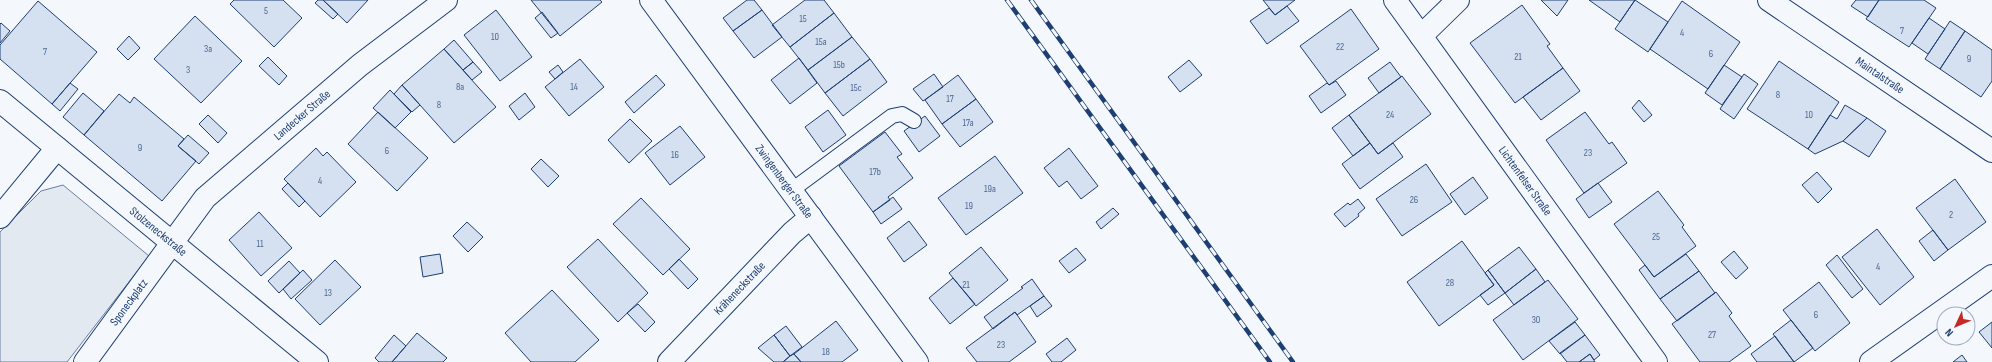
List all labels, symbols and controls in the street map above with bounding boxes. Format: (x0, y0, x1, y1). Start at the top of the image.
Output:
house number: 5 (264, 5, 268, 17)
house number: 15 (799, 13, 807, 25)
house number: 7 (1900, 25, 1904, 37)
house number: 4 (1680, 27, 1684, 39)
house number: 10 (491, 31, 499, 43)
house number: 15a (815, 36, 827, 48)
house number: 22 (1336, 41, 1344, 53)
house number: 3a (204, 43, 212, 55)
house number: 7 (43, 46, 47, 58)
house number: 6 (1709, 48, 1713, 60)
house number: 21 (1514, 51, 1522, 63)
street label: Maintalstraße (1853, 53, 1907, 97)
house number: 9 (1967, 53, 1971, 65)
house number: 15b (833, 59, 845, 71)
house number: 3 (186, 64, 190, 76)
house number: 8a (456, 81, 464, 93)
house number: 14 (570, 81, 578, 93)
house number: 15c (850, 82, 862, 94)
street label: Landecker Straße (271, 86, 334, 143)
house number: 8 (1776, 89, 1780, 101)
house number: 17 (946, 93, 954, 105)
house number: 8 (437, 99, 441, 111)
house number: 24 (1386, 109, 1394, 121)
house number: 10 (1805, 109, 1813, 121)
house number: 17a (962, 117, 974, 129)
street label: Zwingenberger Straße (752, 141, 816, 221)
house number: 9 (138, 142, 142, 154)
street label: Lichtenfelser Straße (1495, 143, 1555, 219)
house number: 6 (385, 145, 389, 157)
house number: 23 (1584, 147, 1592, 159)
house number: 16 (671, 149, 679, 161)
house number: 17b (869, 166, 881, 178)
house number: 4 (318, 175, 322, 187)
house number: 19a (984, 183, 996, 195)
house number: 26 (1410, 194, 1418, 206)
house number: 19 (965, 200, 973, 212)
street label: Stolzeneckstraße (127, 203, 190, 259)
house number: 2 (1949, 209, 1953, 221)
house number: 25 (1652, 231, 1660, 243)
house number: 11 (257, 238, 264, 250)
street label: Kräheneckstraße (710, 258, 768, 318)
house number: 4 (1876, 261, 1880, 273)
street label: Sponeckplatz (107, 275, 151, 329)
house number: 28 (1446, 277, 1454, 289)
house number: 21 (962, 279, 970, 291)
house number: 13 (324, 287, 332, 299)
north arrow (1936, 306, 1976, 346)
house number: 6 (1814, 309, 1818, 321)
house number: 30 (1532, 314, 1540, 326)
text: N (1942, 326, 1956, 339)
house number: 27 (1708, 329, 1716, 341)
house number: 23 (997, 339, 1005, 351)
house number: 18 (822, 346, 830, 358)

